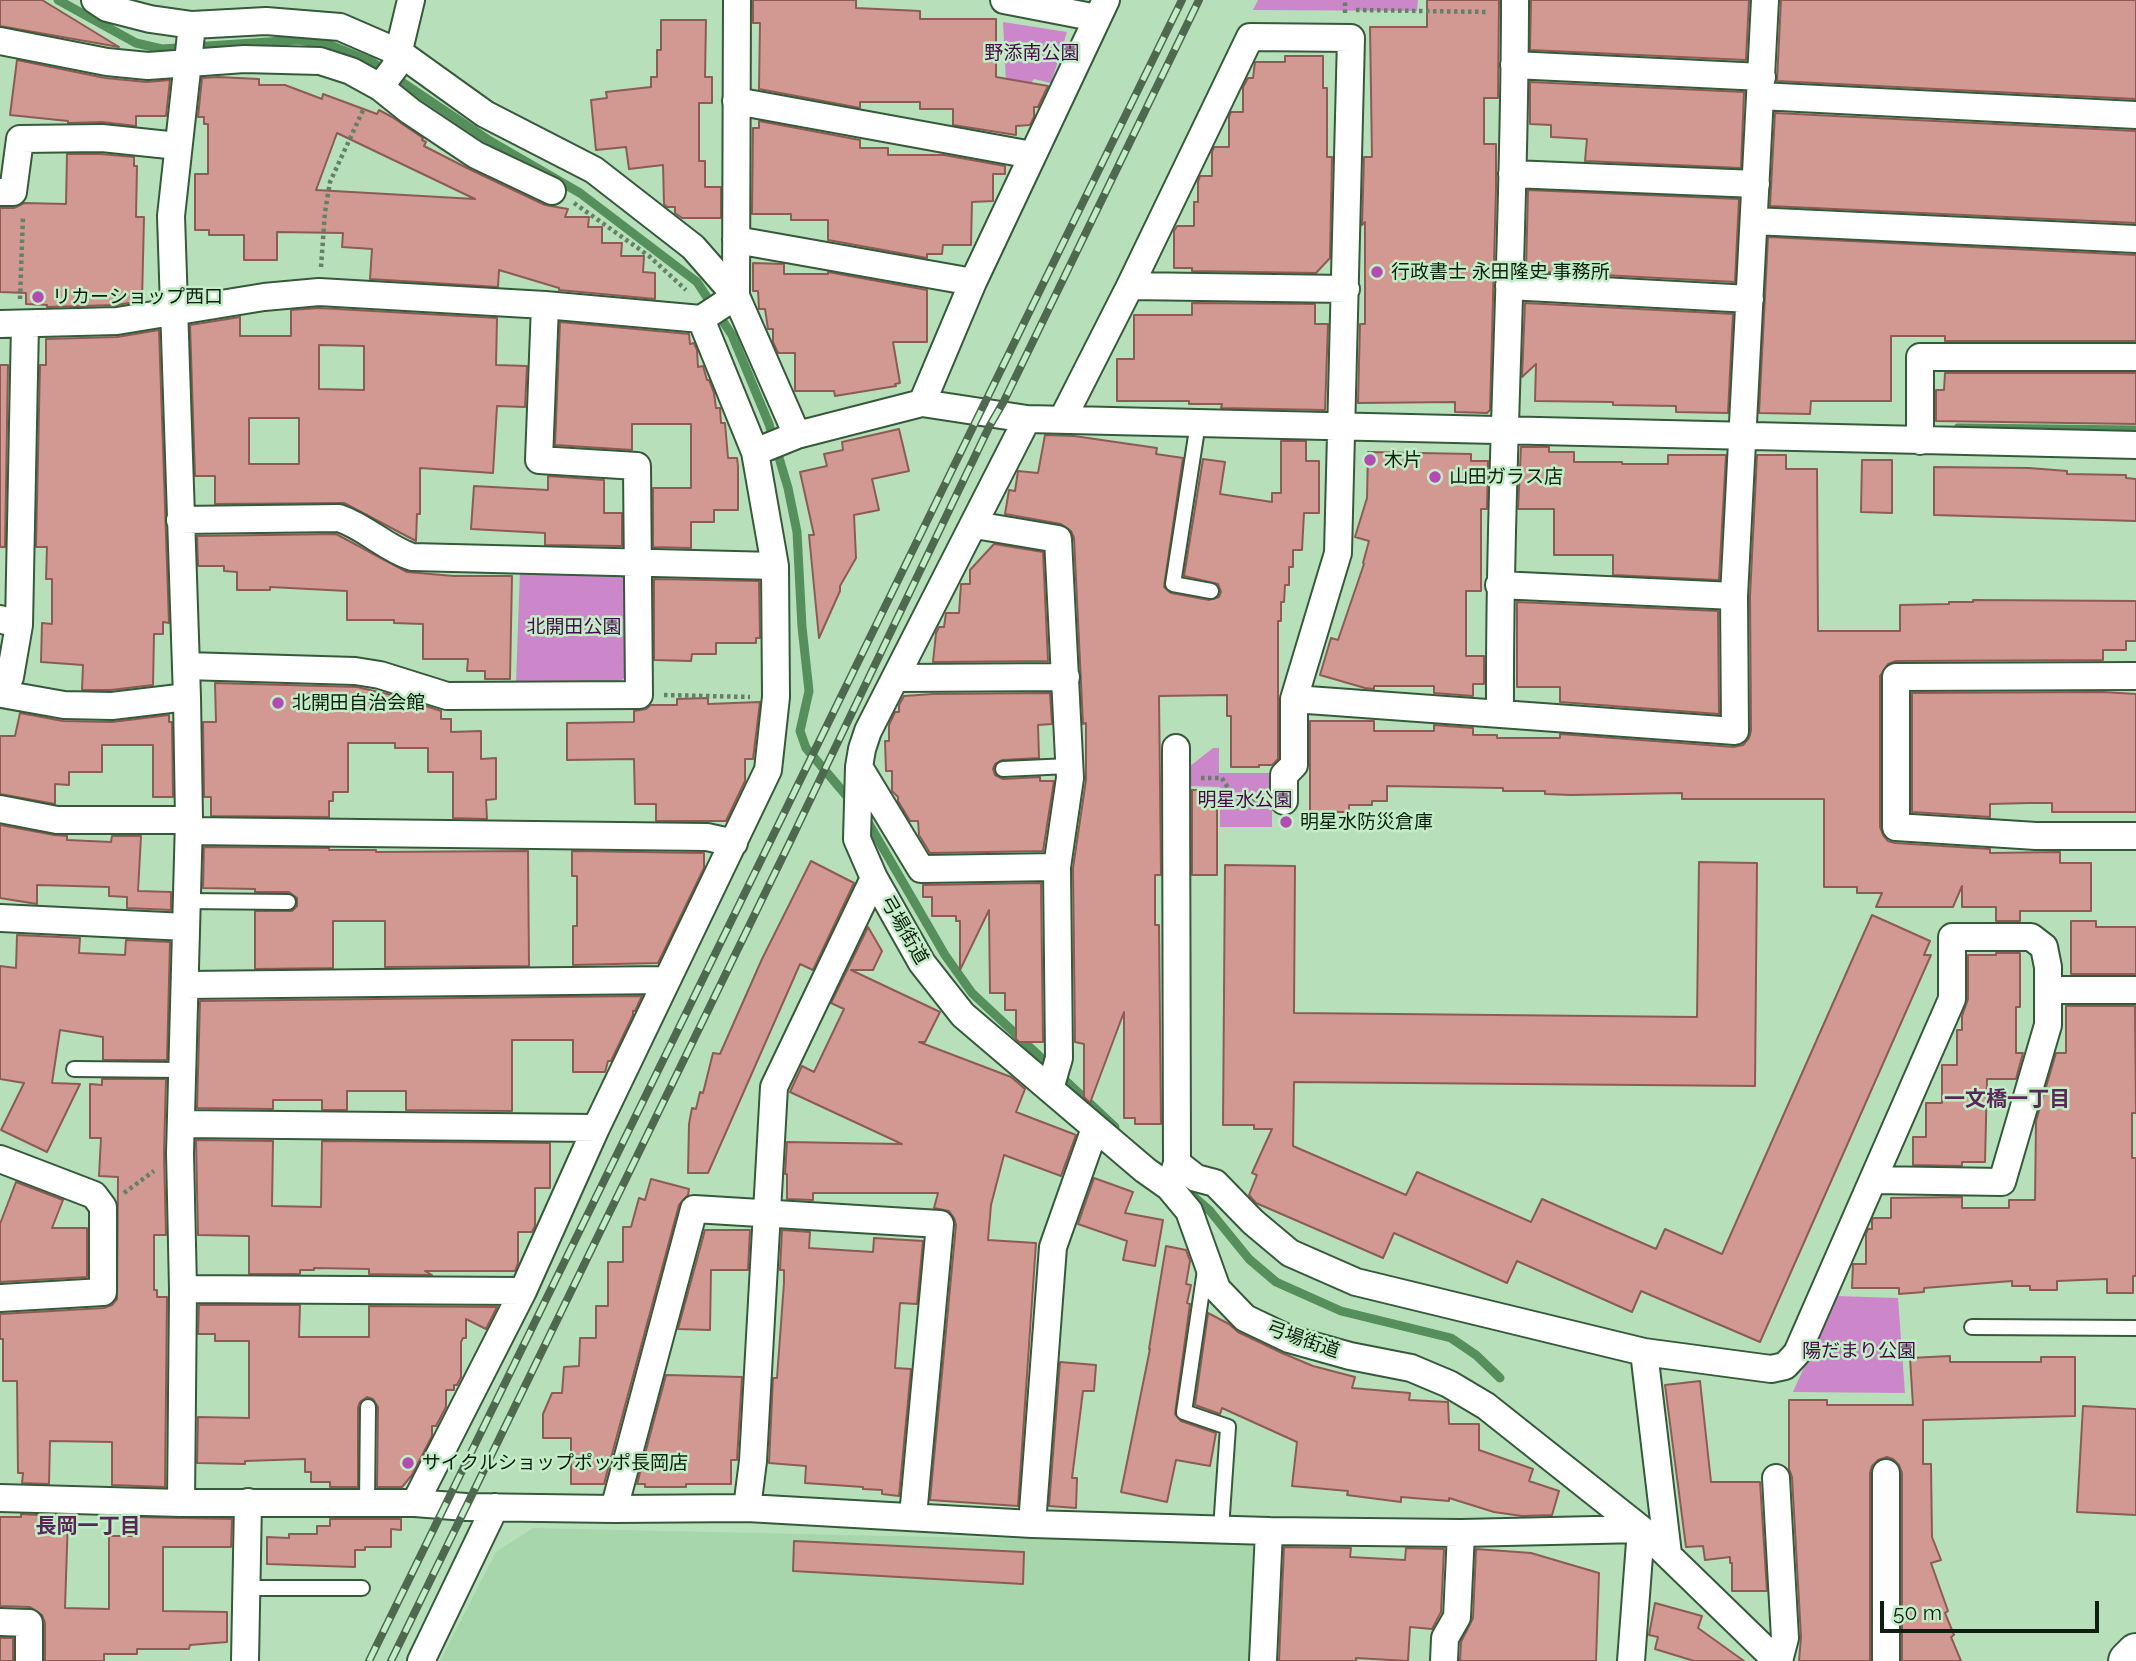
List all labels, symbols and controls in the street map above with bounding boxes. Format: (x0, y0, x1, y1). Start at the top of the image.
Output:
park label: 野添南公園 (985, 42, 1079, 64)
place label: 行政書士 永田隆史 事務所 (1391, 261, 1610, 283)
marker: 行政書士 永田隆史 事務所 (1369, 264, 1385, 280)
place label: リカーショップ西口 (52, 286, 223, 308)
marker: リカーショップ西口 (30, 289, 46, 305)
place label: 木片 (1384, 449, 1422, 471)
marker: 木片 (1362, 452, 1378, 468)
place label: 山田ガラス店 (1449, 466, 1563, 488)
marker: 山田ガラス店 (1427, 469, 1443, 485)
park label: 北開田公園 (527, 616, 621, 638)
place label: 北開田自治会館 (292, 692, 425, 714)
marker: 北開田自治会館 (270, 695, 286, 711)
park label: 明星水公園 (1198, 789, 1292, 811)
place label: 明星水防災倉庫 (1300, 811, 1433, 833)
marker: 明星水防災倉庫 (1278, 814, 1294, 830)
street label: 弓場街道 (875, 891, 933, 969)
district label: 一文橋一丁目 (1944, 1087, 2070, 1113)
street label: 弓場街道 (1263, 1317, 1343, 1363)
park label: 陽だまり公園 (1802, 1340, 1916, 1362)
place label: サイクルショップポッポ長岡店 (422, 1452, 688, 1474)
marker: サイクルショップポッポ長岡店 (400, 1455, 416, 1471)
district label: 長岡一丁目 (36, 1514, 140, 1540)
scale bar (1884, 1588, 2103, 1632)
text: 50 m (1893, 1600, 1942, 1625)

